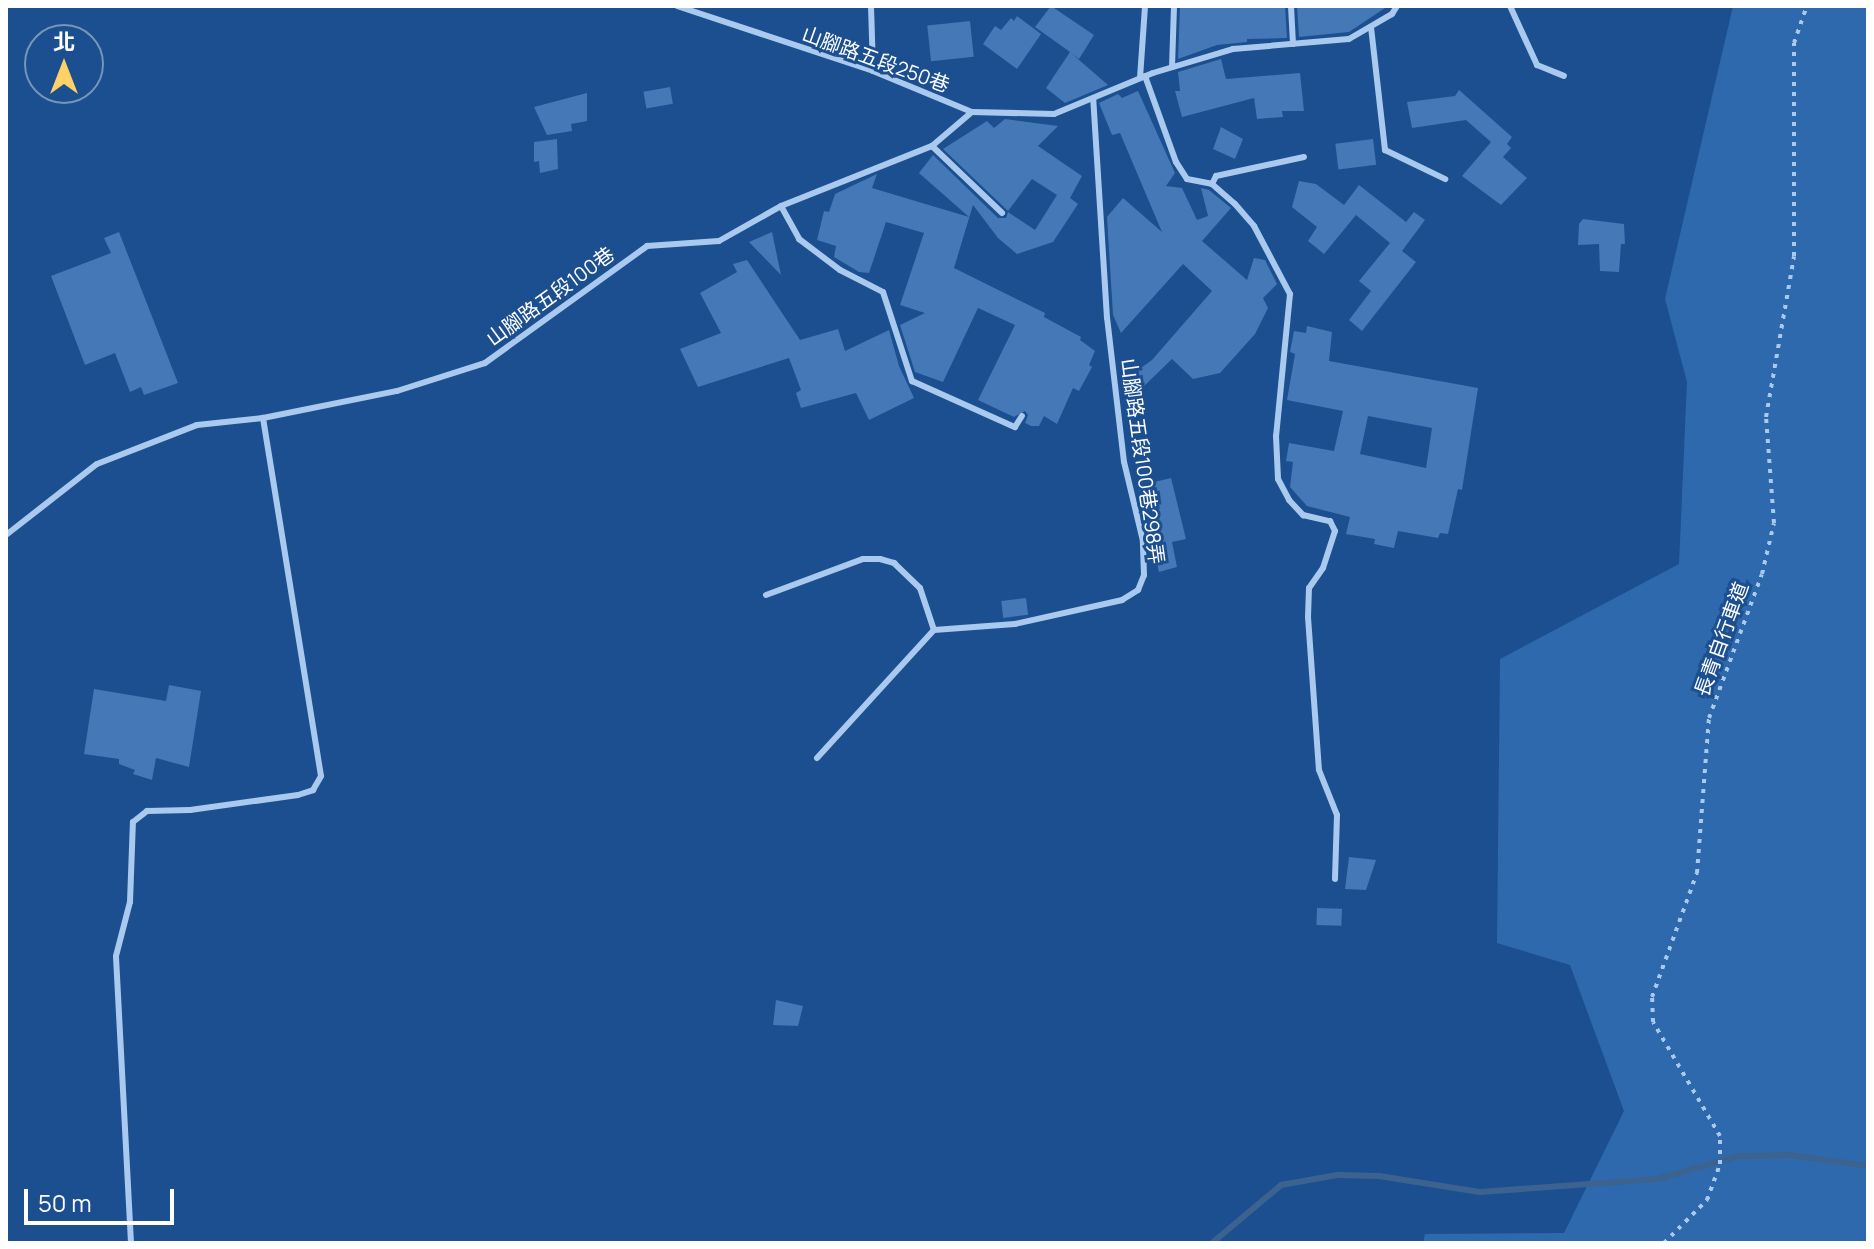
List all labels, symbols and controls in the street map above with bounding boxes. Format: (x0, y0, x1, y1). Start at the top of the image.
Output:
street label: 山腳路五段250巷 (799, 21, 953, 97)
north arrow (24, 24, 104, 104)
text: 北 (53, 27, 75, 57)
street label: 山腳路五段100巷 (481, 242, 619, 350)
street label: 山腳路五段100巷298弄 (1117, 357, 1169, 565)
street label: 長青自行車道 (1689, 579, 1753, 699)
scale bar (28, 1173, 178, 1223)
text: 50 m (38, 1186, 92, 1219)

